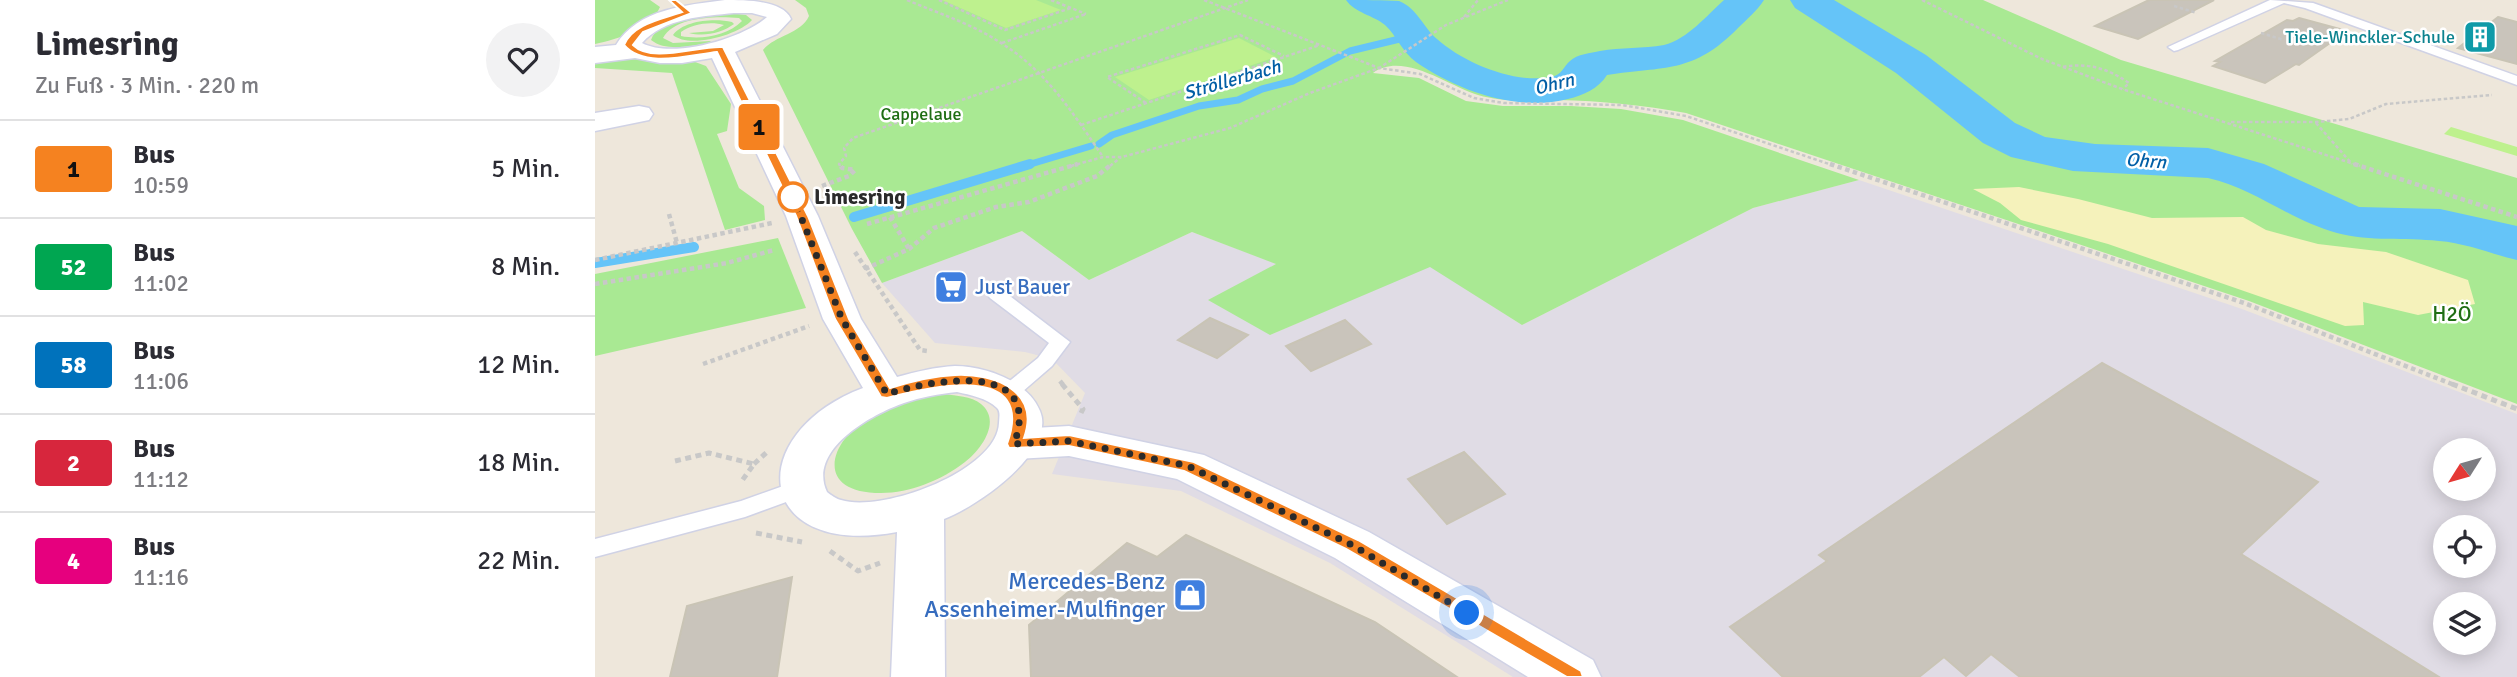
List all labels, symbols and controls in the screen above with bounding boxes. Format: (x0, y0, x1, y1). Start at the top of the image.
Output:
building icon: Tiele-Winckler-Schule (2461, 18, 2499, 56)
button: heart (486, 23, 560, 97)
text: Limesring (35, 24, 179, 65)
place label: Tiele-Winckler-Schule (2285, 26, 2455, 48)
water label: Ströllerbach (1181, 55, 1284, 105)
water label: Ohrn (1532, 67, 1577, 101)
text: Zu Fuß · 3 Min. · 220 m (35, 71, 259, 100)
park label: Cappelaue (880, 103, 962, 125)
line badge: 1 (736, 104, 782, 150)
text: 1 (753, 112, 765, 142)
text: Bus (133, 139, 175, 171)
water label: Ohrn (2125, 148, 2168, 174)
text: 5 Min. (491, 153, 560, 185)
text: 1 (67, 154, 80, 184)
text: 10:59 (133, 171, 189, 200)
marker: Limesring (778, 182, 808, 212)
place label: Limesring (814, 184, 905, 210)
text: Bus (133, 237, 175, 269)
text: 8 Min. (491, 251, 560, 283)
text: 52 (61, 252, 86, 282)
supermarket icon: Just Bauer (932, 268, 970, 306)
text: 11:02 (133, 269, 189, 298)
place label: Just Bauer (975, 274, 1070, 300)
park label: H2Ö (2432, 301, 2472, 327)
text: Bus (133, 335, 175, 367)
text: 12 Min. (477, 349, 560, 381)
text: 58 (61, 350, 86, 380)
text: 11:06 (133, 367, 189, 396)
text: Bus (133, 433, 175, 465)
north arrow (2433, 438, 2495, 500)
map controls (2433, 438, 2496, 655)
text: 18 Min. (477, 447, 560, 479)
text: 2 (67, 448, 80, 478)
text: 11:12 (133, 465, 189, 494)
button: locate (2433, 515, 2496, 578)
text: Bus (133, 531, 175, 563)
text: 22 Min. (477, 545, 560, 577)
text: 4 (67, 546, 80, 576)
text: 11:16 (133, 563, 189, 592)
place label: Mercedes-Benz Assenheimer-Mulfinger (924, 566, 1165, 624)
shop icon: Mercedes-Benz Assenheimer-Mulfinger (1171, 576, 1209, 614)
button: layers (2433, 592, 2496, 655)
your location (1449, 595, 1484, 630)

